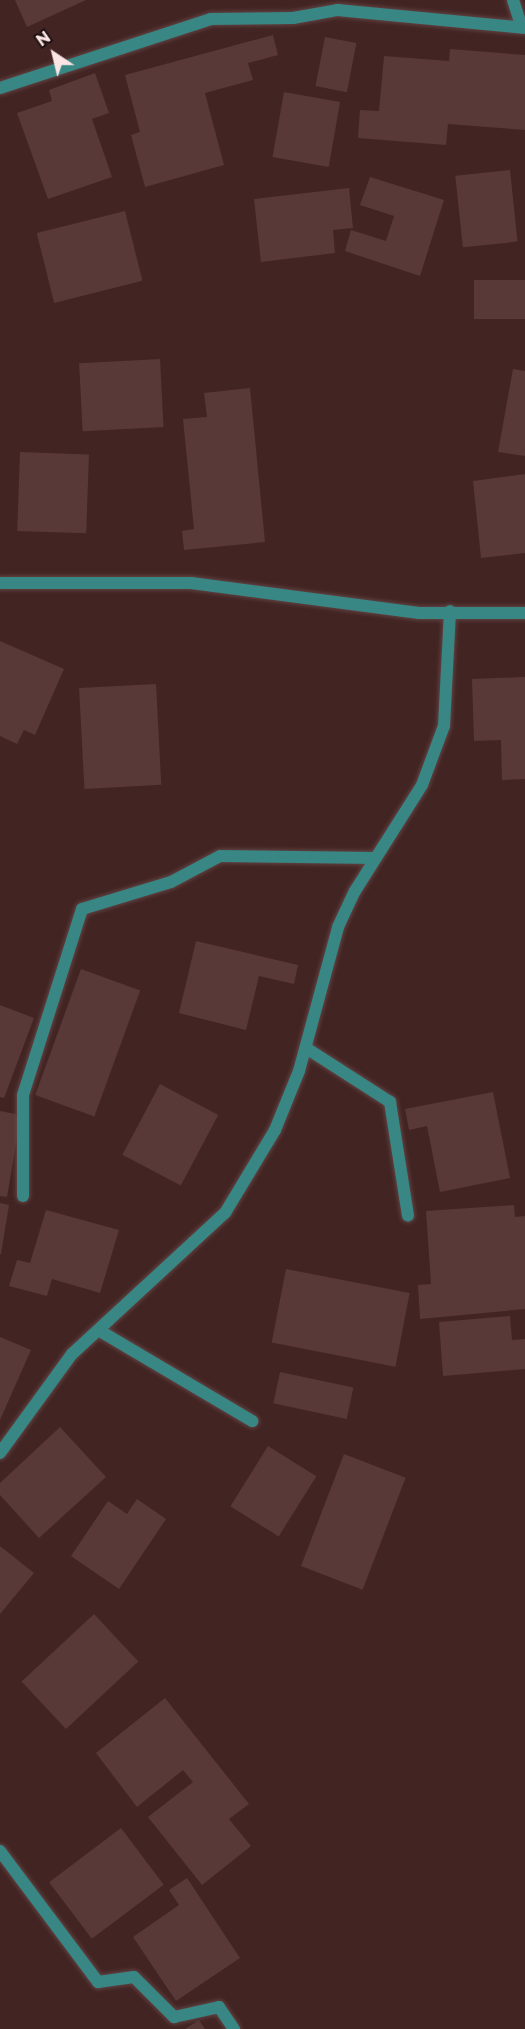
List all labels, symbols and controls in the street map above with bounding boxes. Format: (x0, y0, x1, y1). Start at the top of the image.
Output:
north arrow (24, 24, 84, 84)
text: N (33, 27, 54, 50)

